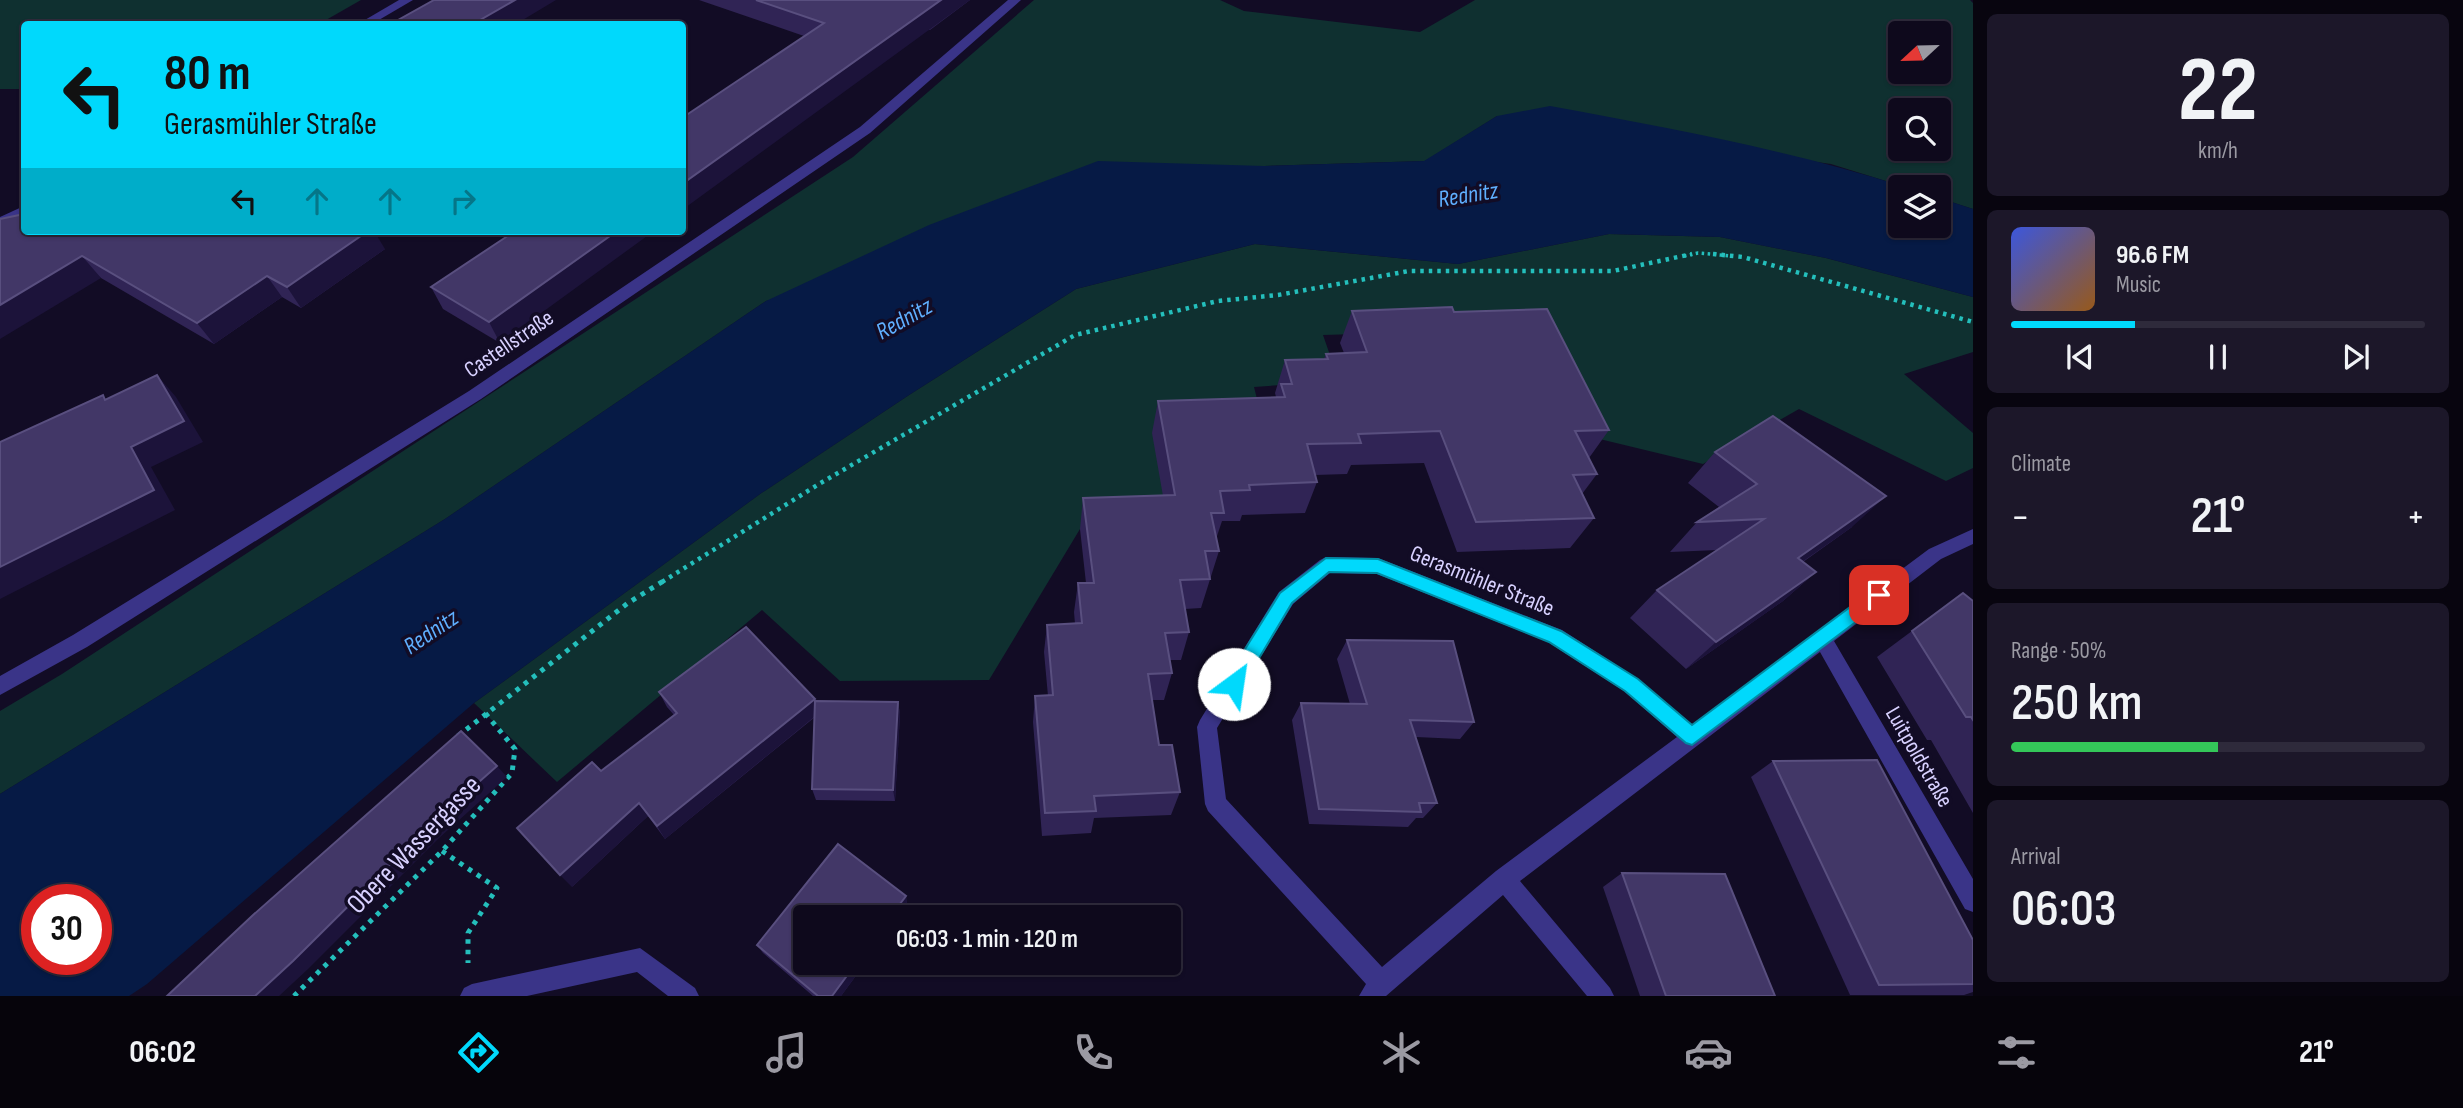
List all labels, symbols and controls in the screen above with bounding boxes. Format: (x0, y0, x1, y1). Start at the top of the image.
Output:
north arrow (1888, 21, 1951, 84)
map controls (1888, 21, 1951, 238)
text: 22 (2178, 37, 2258, 146)
text: 80 m (164, 45, 251, 104)
icon: left (49, 49, 140, 140)
button: search (1888, 98, 1951, 161)
text: Gerasmühler Straße (164, 105, 377, 144)
text: km/h (2198, 137, 2238, 165)
button: layers (1888, 175, 1951, 238)
water label: Rednitz (1436, 176, 1501, 214)
icon: left (225, 182, 263, 220)
icon: ahead (298, 182, 336, 220)
icon: ahead (371, 182, 409, 220)
icon: right (444, 182, 482, 220)
text: 96.6 FM (2116, 240, 2189, 271)
text: Music (2116, 271, 2161, 299)
water label: Rednitz (871, 291, 939, 346)
street label: Castellstraße (459, 304, 559, 384)
icon: previous (2061, 338, 2099, 376)
icon: pause (2199, 338, 2237, 376)
icon: next (2337, 338, 2375, 376)
text: Climate (2011, 450, 2071, 478)
text: 21° (2191, 485, 2245, 548)
text: − (2011, 495, 2030, 540)
text: + (2406, 495, 2425, 540)
street label: Gerasmühler Straße (1406, 539, 1558, 623)
pin (1849, 565, 1909, 625)
icon: arrive (1860, 576, 1898, 614)
water label: Rednitz (398, 602, 465, 661)
text: Range · 50% (2011, 637, 2106, 665)
position arrow (1197, 647, 1271, 721)
text: 250 km (2011, 672, 2143, 735)
street label: Luitpoldstraße (1879, 702, 1959, 812)
street label: Obere Wassergasse (340, 769, 488, 921)
text: Arrival (2011, 843, 2060, 871)
text: 06:03 (2011, 878, 2116, 941)
speed limit sign: 30 (21, 884, 112, 975)
text: 06:03 · 1 min · 120 m (896, 924, 1078, 955)
icon: directions (454, 1028, 503, 1077)
icon: music (762, 1028, 811, 1077)
icon: phone (1069, 1028, 1118, 1077)
icon: climate (1377, 1028, 1426, 1077)
icon: car (1684, 1028, 1733, 1077)
icon: filters (1992, 1028, 2041, 1077)
text: 06:02 (129, 1033, 196, 1072)
text: 21° (2299, 1033, 2334, 1072)

